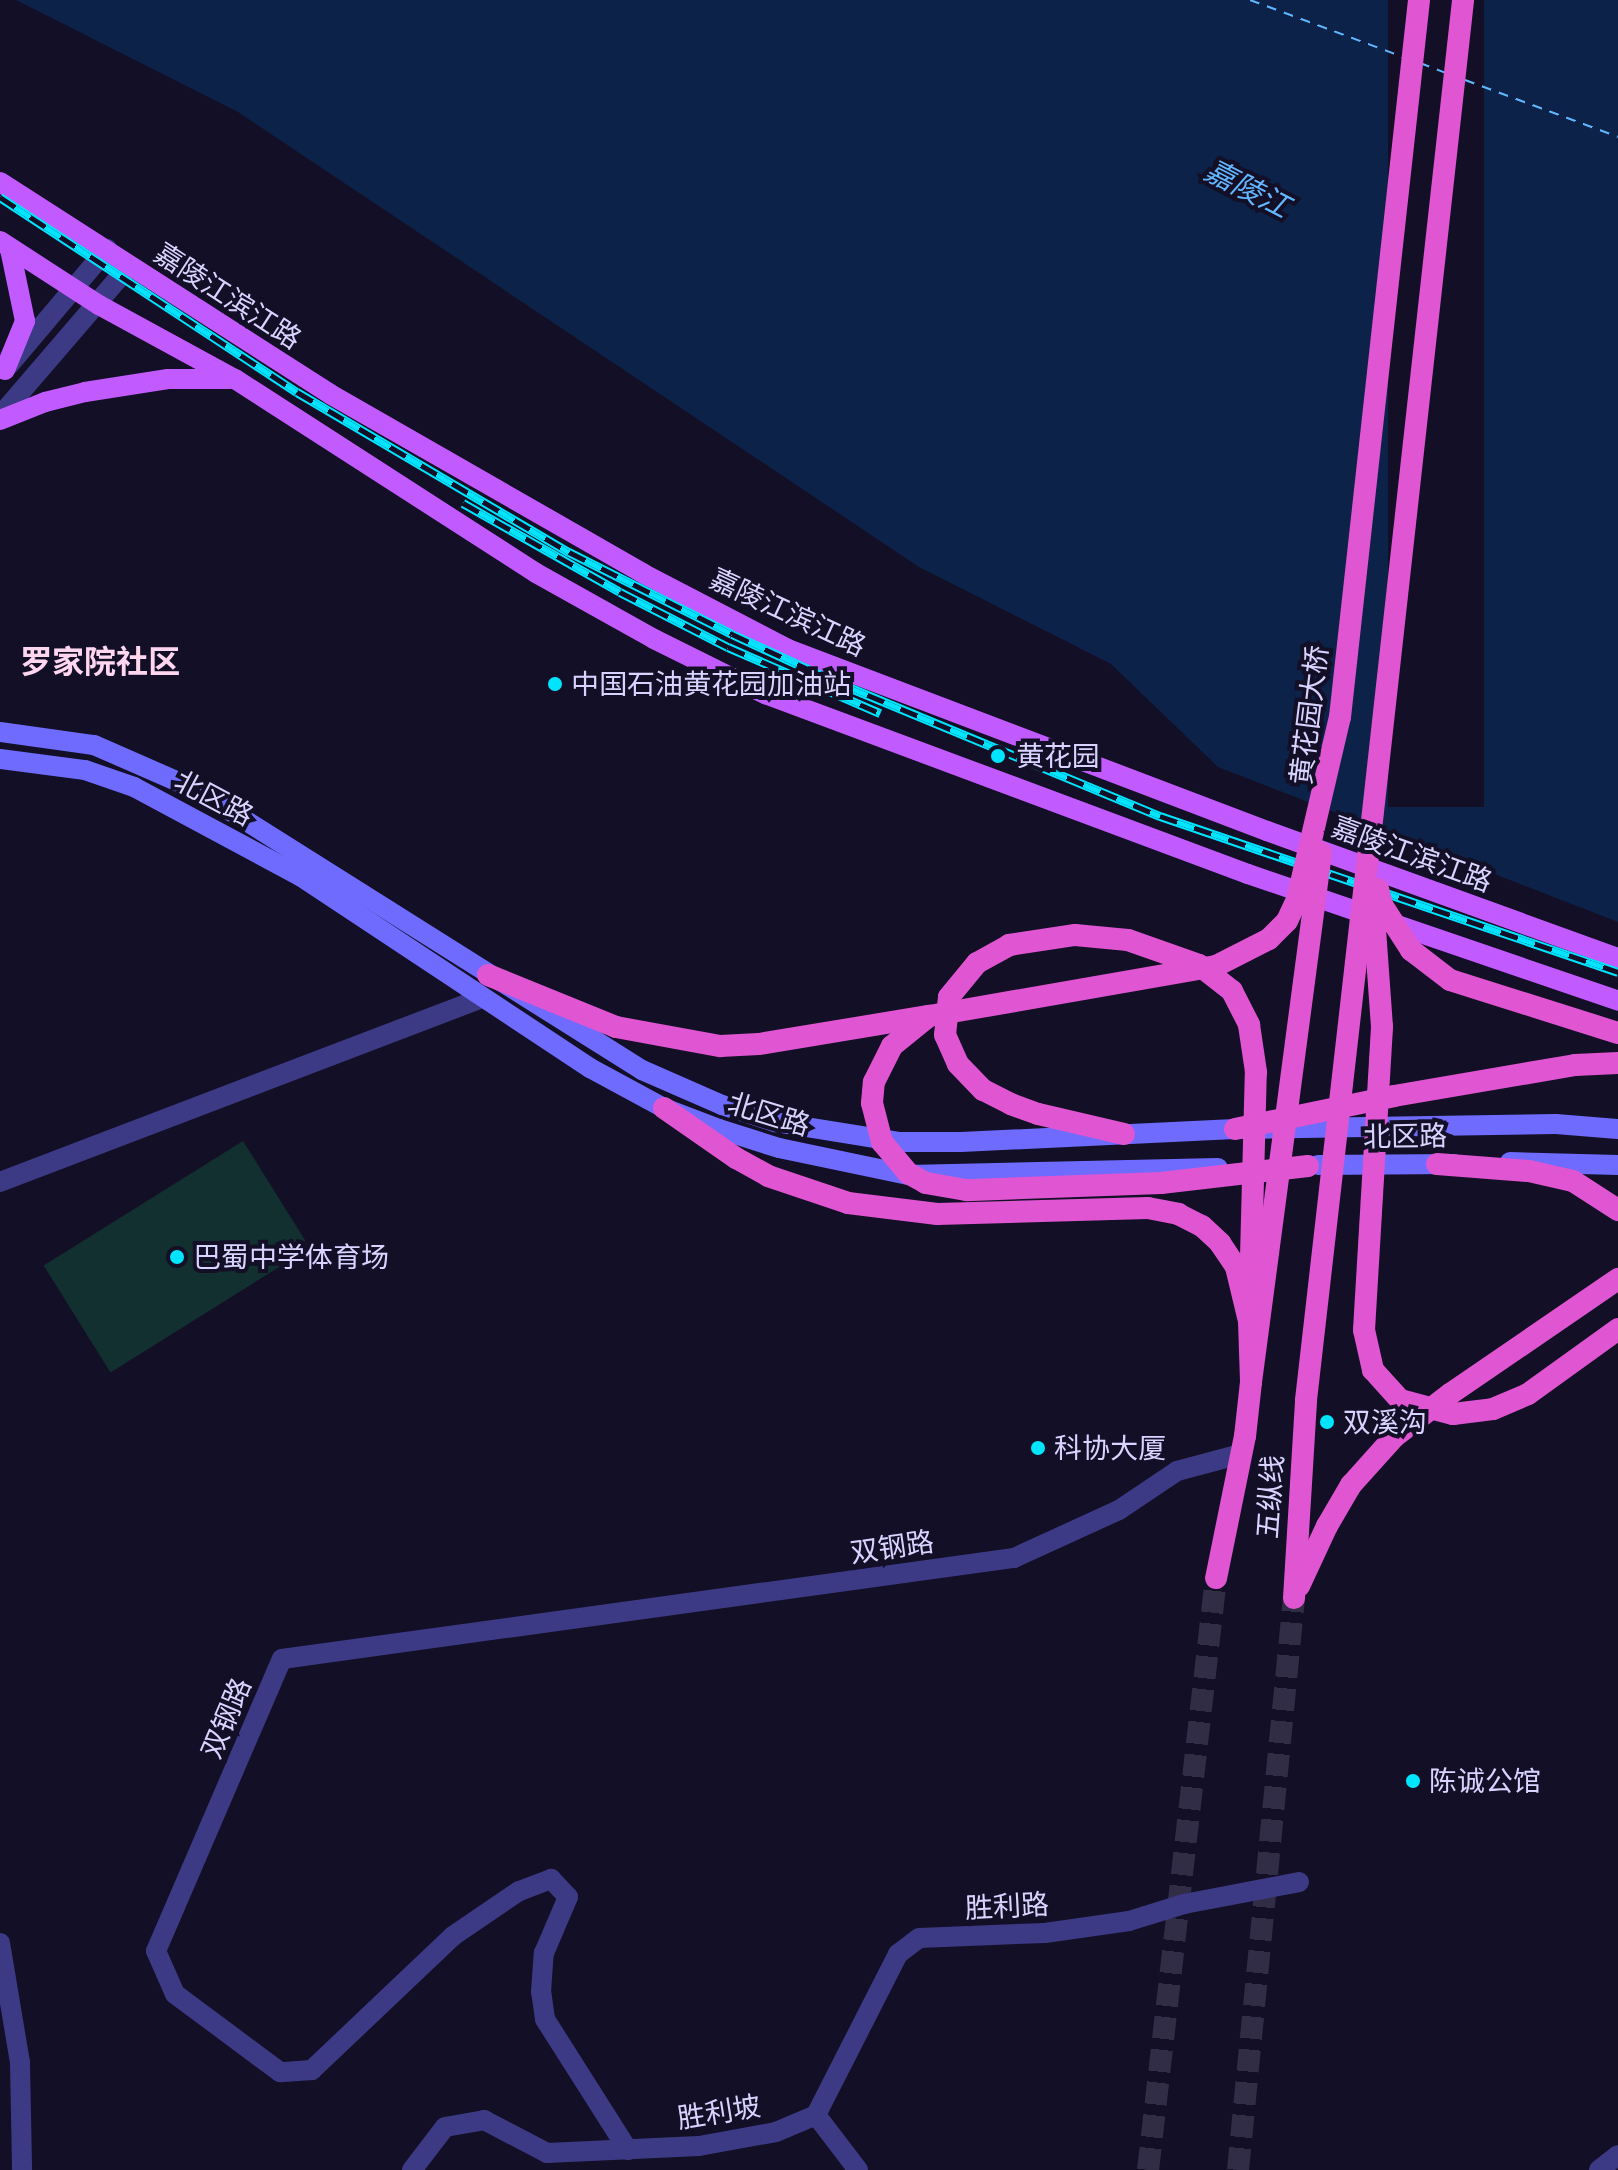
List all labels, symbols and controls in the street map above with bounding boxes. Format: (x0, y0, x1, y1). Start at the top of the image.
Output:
water label: 嘉陵江 (1199, 153, 1295, 225)
street label: 嘉陵江滨江路 (148, 236, 308, 356)
street label: 嘉陵江滨江路 (705, 561, 871, 663)
district label: 罗家院社区 (20, 643, 180, 681)
street label: 黄花园大桥 (1284, 643, 1334, 787)
place label: 中国石油黄花园加油站 (571, 667, 851, 701)
marker: 中国石油黄花园加油站 (546, 675, 564, 693)
place label: 黄花园 (1016, 739, 1100, 773)
marker: 黄花园 (987, 745, 1009, 767)
street label: 北区路 (169, 763, 259, 833)
street label: 嘉陵江滨江路 (1327, 809, 1497, 899)
street label: 北区路 (724, 1086, 814, 1142)
street label: 北区路 (1363, 1118, 1447, 1154)
place label: 巴蜀中学体育场 (193, 1240, 389, 1274)
marker: 巴蜀中学体育场 (168, 1248, 186, 1266)
place label: 双溪沟 (1343, 1405, 1427, 1439)
marker: 双溪沟 (1318, 1413, 1336, 1431)
place label: 科协大厦 (1054, 1431, 1166, 1465)
marker: 科协大厦 (1029, 1439, 1047, 1457)
street label: 五纵线 (1250, 1454, 1290, 1540)
street label: 双钢路 (848, 1525, 936, 1569)
street label: 双钢路 (194, 1673, 258, 1763)
place label: 陈诚公馆 (1429, 1764, 1541, 1798)
marker: 陈诚公馆 (1404, 1772, 1422, 1790)
street label: 胜利路 (964, 1887, 1050, 1925)
street label: 胜利坡 (675, 2089, 763, 2135)

